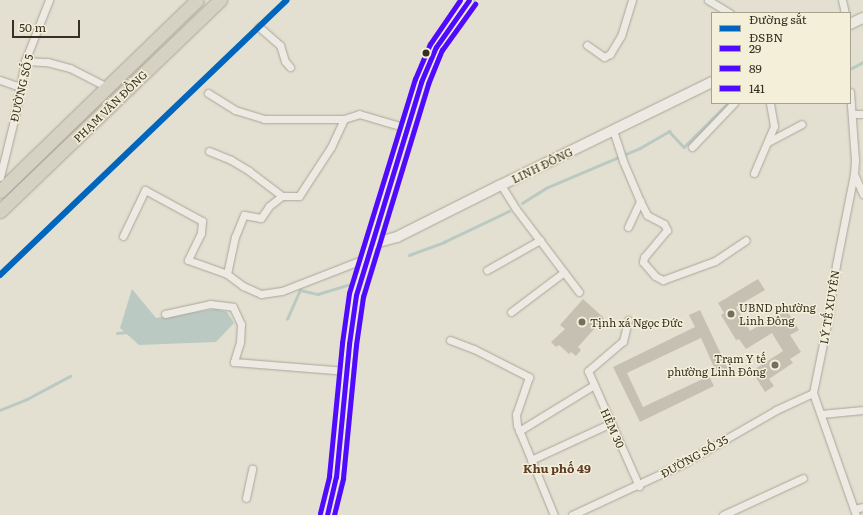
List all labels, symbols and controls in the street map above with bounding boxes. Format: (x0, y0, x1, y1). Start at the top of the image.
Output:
text: Đường sắt ĐSBN (749, 10, 807, 46)
scale bar (14, 12, 82, 38)
legend (711, 12, 851, 104)
text: 50 m (19, 18, 46, 36)
text: 29 (749, 39, 761, 57)
unlabelled marker (421, 48, 431, 58)
street label: ĐƯỜNG SỐ 5 (7, 53, 35, 123)
text: 89 (749, 59, 762, 77)
street label: PHẠM VĂN ĐỒNG (70, 67, 150, 145)
text: 141 (749, 79, 765, 97)
street label: LINH ĐÔNG (509, 145, 575, 185)
street label: LÝ TẾ XUYÊN (817, 269, 841, 345)
place label: UBND phường Linh Đông (739, 301, 816, 327)
marker: UBND phường Linh Đông (726, 309, 736, 319)
place label: Tịnh xá Ngọc Đức (590, 315, 683, 329)
marker: Tịnh xá Ngọc Đức (577, 317, 587, 327)
place label: Trạm Y tế phường Linh Đông (667, 352, 766, 378)
marker: Trạm Y tế phường Linh Đông (769, 359, 781, 371)
street label: HẺM 30 (598, 406, 628, 450)
street label: ĐƯỜNG SỐ 35 (658, 432, 730, 480)
district label: Khu phố 49 (523, 462, 591, 476)

